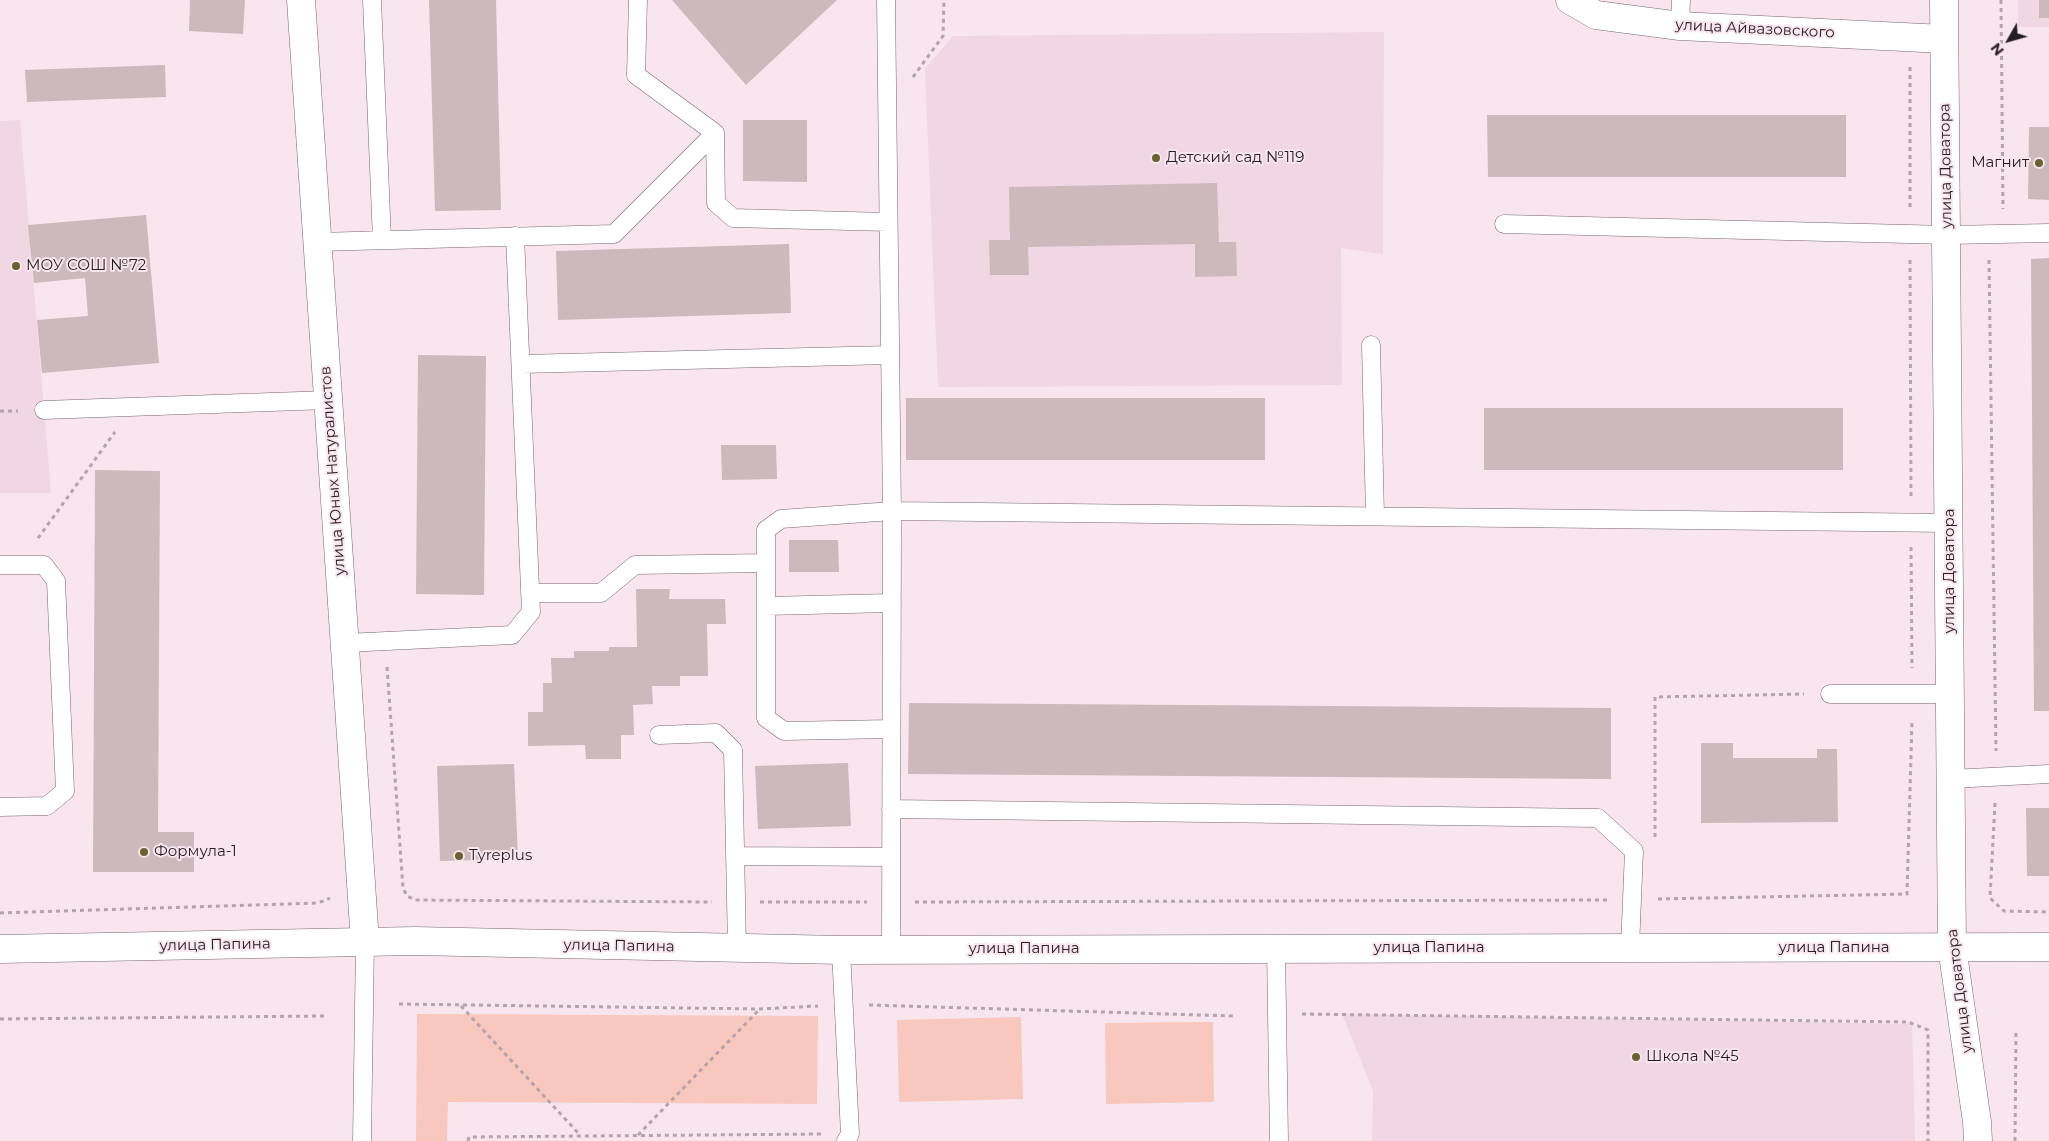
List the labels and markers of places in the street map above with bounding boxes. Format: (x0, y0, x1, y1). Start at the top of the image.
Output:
place label: Детский сад №119 (1166, 149, 1304, 167)
marker: Детский сад №119 (1150, 152, 1162, 164)
place label: Магнит (1971, 154, 2029, 172)
marker: Магнит (2033, 157, 2045, 169)
place label: МОУ СОШ №72 (26, 257, 146, 275)
marker: МОУ СОШ №72 (10, 260, 22, 272)
place label: Формула-1 (154, 843, 237, 861)
marker: Формула-1 (138, 846, 150, 858)
place label: Tyreplus (469, 847, 532, 865)
marker: Tyreplus (453, 850, 465, 862)
place label: Школа №45 (1646, 1048, 1739, 1066)
marker: Школа №45 (1630, 1051, 1642, 1063)

